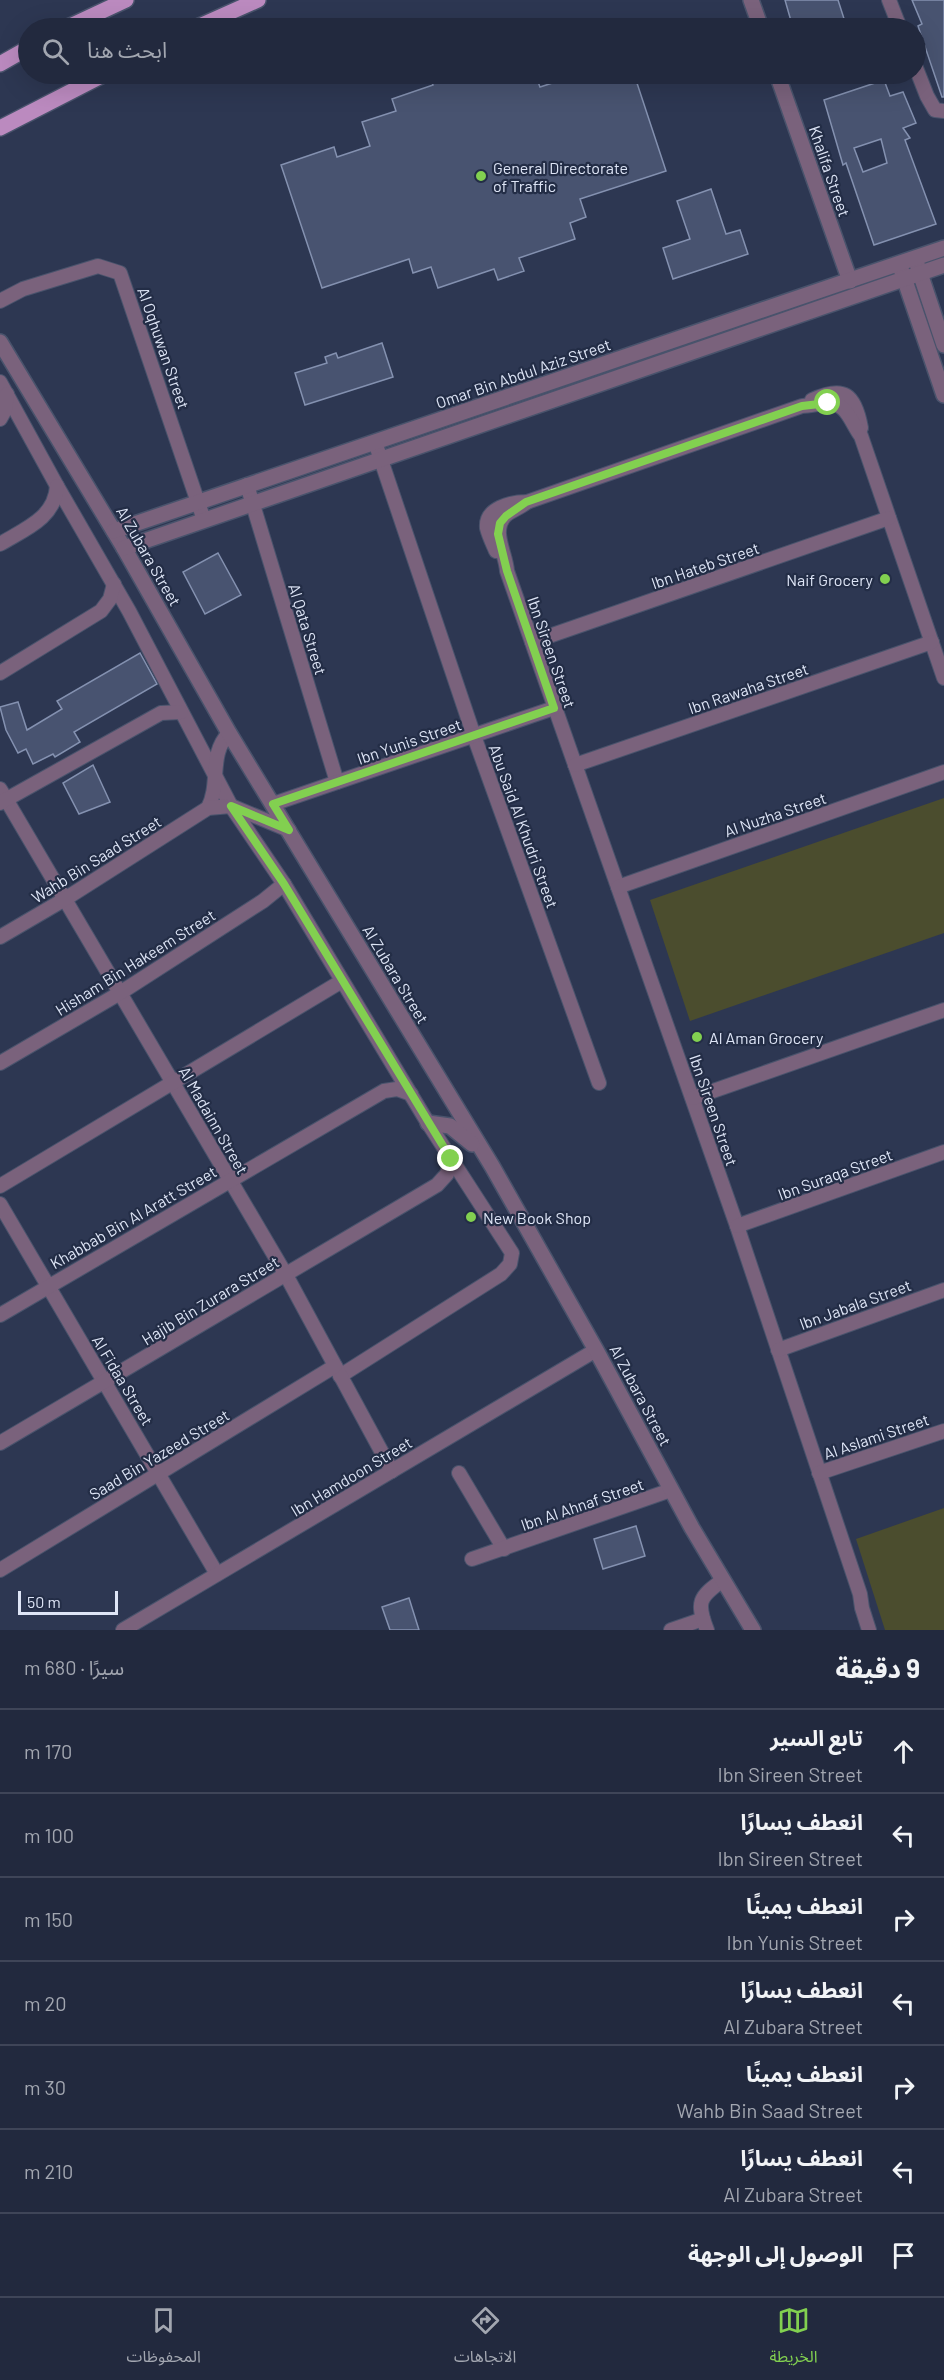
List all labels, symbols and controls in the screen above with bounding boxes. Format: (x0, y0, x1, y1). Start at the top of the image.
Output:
search box (18, 18, 926, 84)
icon: search (39, 35, 72, 68)
text: ابحث هنا (87, 36, 167, 62)
street label: Khalifa Street (806, 123, 854, 219)
place label: General Directorate of Traffic (493, 158, 628, 195)
marker: General Directorate of Traffic (474, 169, 488, 183)
street label: Al Oqhuwan Street (134, 285, 194, 411)
street label: Omar Bin Abdul Aziz Street (433, 334, 613, 412)
route start (814, 389, 840, 415)
street label: Al Zubara Street (113, 503, 185, 609)
street label: Ibn Hateb Street (648, 538, 762, 592)
place label: Naif Grocery (786, 570, 874, 589)
marker: Naif Grocery (878, 572, 892, 586)
street label: Al Qata Street (285, 581, 331, 677)
street label: Ibn Sireen Street (524, 594, 580, 710)
street label: Ibn Rawaha Street (685, 659, 811, 717)
street label: Ibn Yunis Street (354, 714, 464, 768)
street label: Abu Said Al Khudri Street (486, 742, 562, 910)
street label: Al Nuzha Street (721, 788, 829, 840)
street label: Wahb Bin Saad Street (28, 811, 164, 907)
street label: Hisham Bin Hakeem Street (52, 905, 218, 1019)
street label: Al Zubara Street (359, 921, 433, 1027)
place label: Al Aman Grocery (709, 1028, 824, 1047)
marker: Al Aman Grocery (690, 1030, 704, 1044)
street label: Ibn Sireen Street (686, 1052, 742, 1168)
street label: Al Madainn Street (175, 1063, 253, 1177)
street label: Ibn Suraqa Street (775, 1144, 895, 1204)
route end (437, 1145, 463, 1171)
street label: Khabbab Bin Al Aratt Street (46, 1162, 220, 1272)
place label: New Book Shop (483, 1208, 591, 1227)
marker: New Book Shop (464, 1210, 478, 1224)
street label: Hajib Bin Zurara Street (138, 1252, 282, 1348)
street label: Ibn Jabala Street (796, 1275, 914, 1333)
street label: Al Fidaa Street (89, 1332, 157, 1428)
street label: Al Zubara Street (606, 1341, 676, 1449)
street label: Saad Bin Yazeed Street (86, 1405, 232, 1503)
street label: Al Aslami Street (821, 1409, 931, 1463)
street label: Ibn Hamdoon Street (287, 1432, 415, 1520)
street label: Ibn Al Ahnaf Street (518, 1474, 646, 1534)
scale bar (18, 1588, 118, 1616)
text: 50 m (27, 1592, 61, 1611)
text: 9 دقيقة (836, 1652, 920, 1683)
text: سيرًا · 680 m (24, 1655, 124, 1679)
text: تابع السير (770, 1724, 863, 1750)
icon: ahead (887, 1735, 920, 1768)
text: 170 m (24, 1739, 72, 1763)
text: Ibn Sireen Street (717, 1762, 863, 1786)
text: انعطف يسارًا (740, 1808, 863, 1834)
icon: left (887, 1819, 920, 1852)
text: 100 m (24, 1823, 74, 1847)
text: Ibn Sireen Street (717, 1846, 863, 1870)
text: انعطف يمينًا (746, 1892, 863, 1918)
icon: right (887, 1903, 920, 1936)
text: 150 m (24, 1907, 73, 1931)
text: Ibn Yunis Street (727, 1930, 863, 1954)
text: انعطف يسارًا (740, 1976, 863, 2002)
icon: left (887, 1987, 920, 2020)
text: 20 m (24, 1991, 67, 2015)
text: Al Zubara Street (723, 2014, 863, 2038)
text: انعطف يمينًا (746, 2060, 863, 2086)
icon: right (887, 2071, 920, 2104)
text: 30 m (24, 2075, 66, 2099)
text: Wahb Bin Saad Street (676, 2098, 863, 2122)
text: انعطف يسارًا (740, 2144, 863, 2170)
icon: left (887, 2155, 920, 2188)
text: 210 m (24, 2159, 73, 2183)
text: Al Zubara Street (723, 2182, 863, 2206)
icon: arrive (887, 2239, 920, 2272)
text: الوصول إلى الوجهة (688, 2240, 863, 2266)
tab: المحفوظات (127, 2304, 201, 2374)
tab: الاتجاهات (454, 2304, 516, 2374)
tab: الخريطة (770, 2304, 817, 2374)

